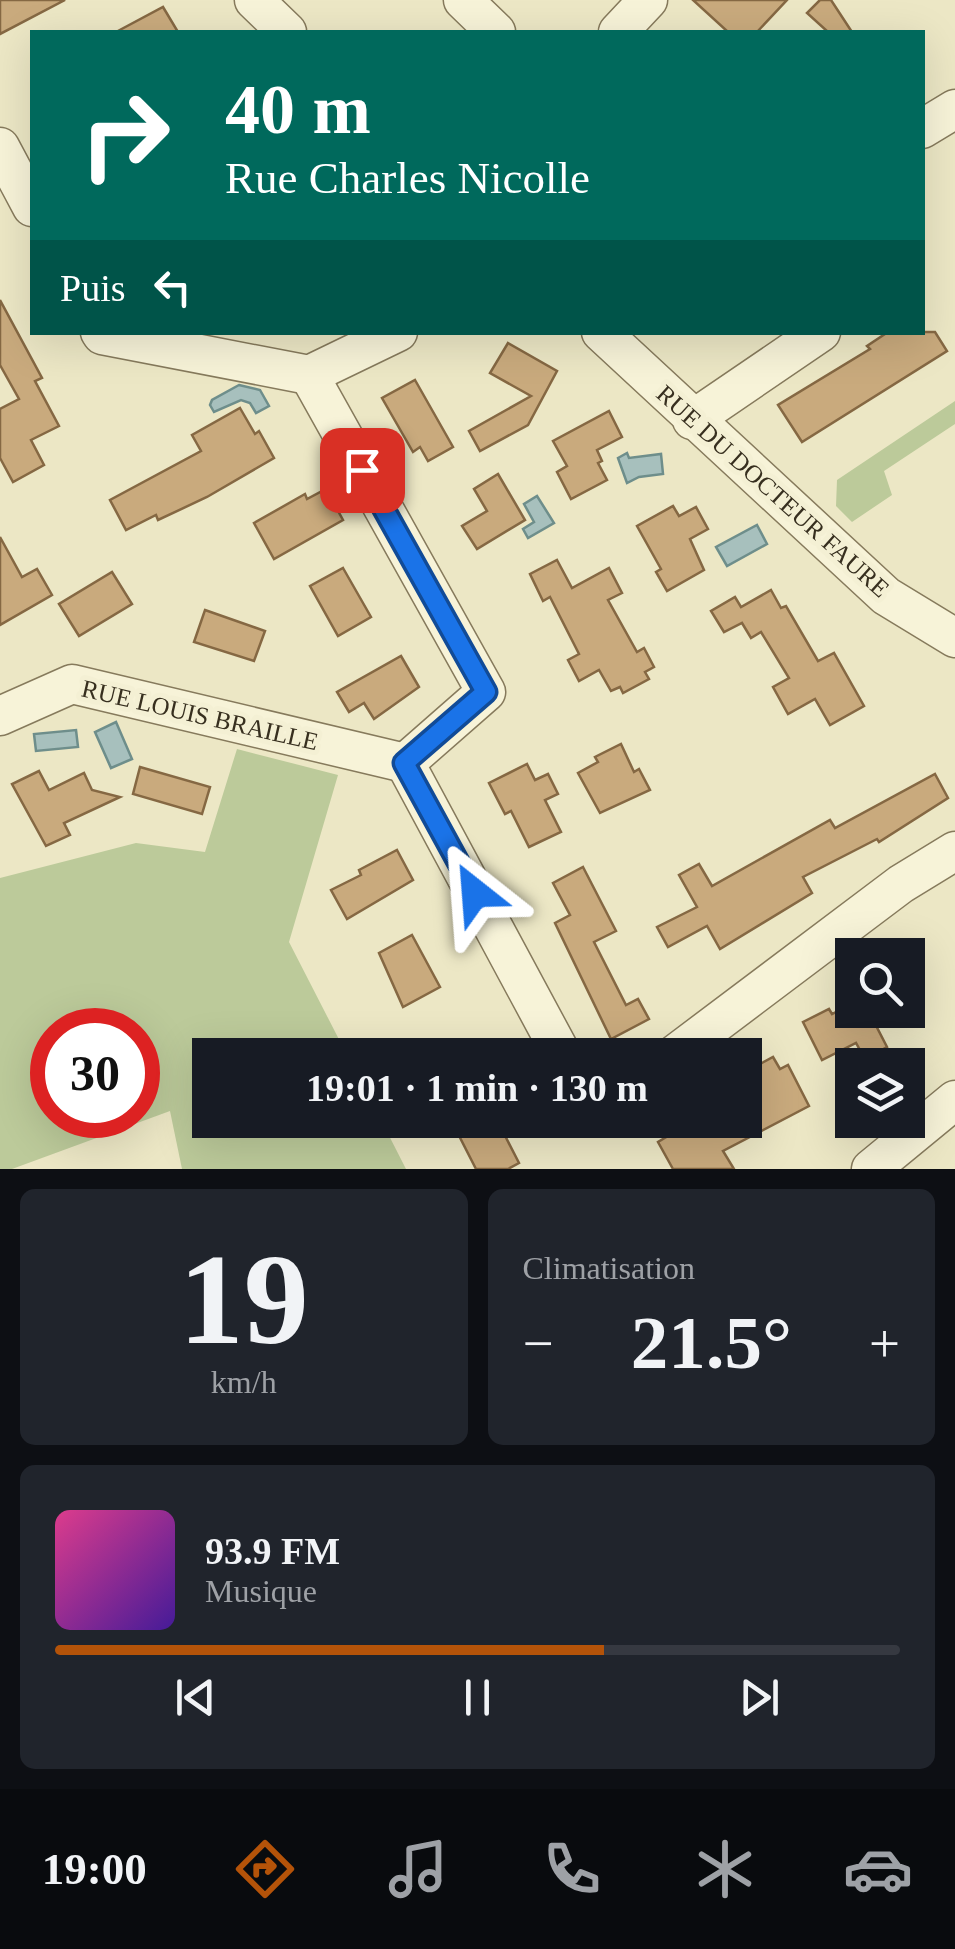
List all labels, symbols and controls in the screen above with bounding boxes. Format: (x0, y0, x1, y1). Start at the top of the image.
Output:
icon: right (60, 70, 190, 200)
text: 40 m (225, 71, 371, 148)
text: Rue Charles Nicolle (225, 153, 590, 203)
icon: left (145, 260, 200, 315)
text: Puis (60, 267, 125, 309)
street label: RUE DU DOCTEUR FAURE (651, 380, 895, 602)
pin (320, 428, 405, 513)
icon: arrive (335, 443, 390, 498)
street label: RUE LOUIS BRAILLE (79, 675, 321, 755)
position arrow (423, 841, 527, 945)
map controls (835, 938, 925, 1138)
button: search (835, 938, 925, 1028)
speed limit sign: 30 (30, 1008, 160, 1138)
button: layers (835, 1048, 925, 1138)
text: 19:01 · 1 min · 130 m (306, 1067, 648, 1109)
text: 19 (179, 1227, 309, 1371)
text: Climatisation (523, 1250, 695, 1286)
text: 21.5° (631, 1301, 792, 1384)
text: − (523, 1313, 554, 1374)
text: + (869, 1313, 900, 1374)
text: km/h (211, 1364, 277, 1400)
text: 93.9 FM (205, 1530, 340, 1572)
text: Musique (205, 1573, 317, 1609)
icon: previous (168, 1670, 223, 1725)
icon: pause (450, 1670, 505, 1725)
icon: next (732, 1670, 787, 1725)
icon: directions (230, 1834, 300, 1904)
icon: music (383, 1834, 453, 1904)
icon: phone (537, 1834, 607, 1904)
icon: climate (690, 1834, 760, 1904)
icon: car (843, 1834, 913, 1904)
text: 19:00 (42, 1844, 147, 1894)

